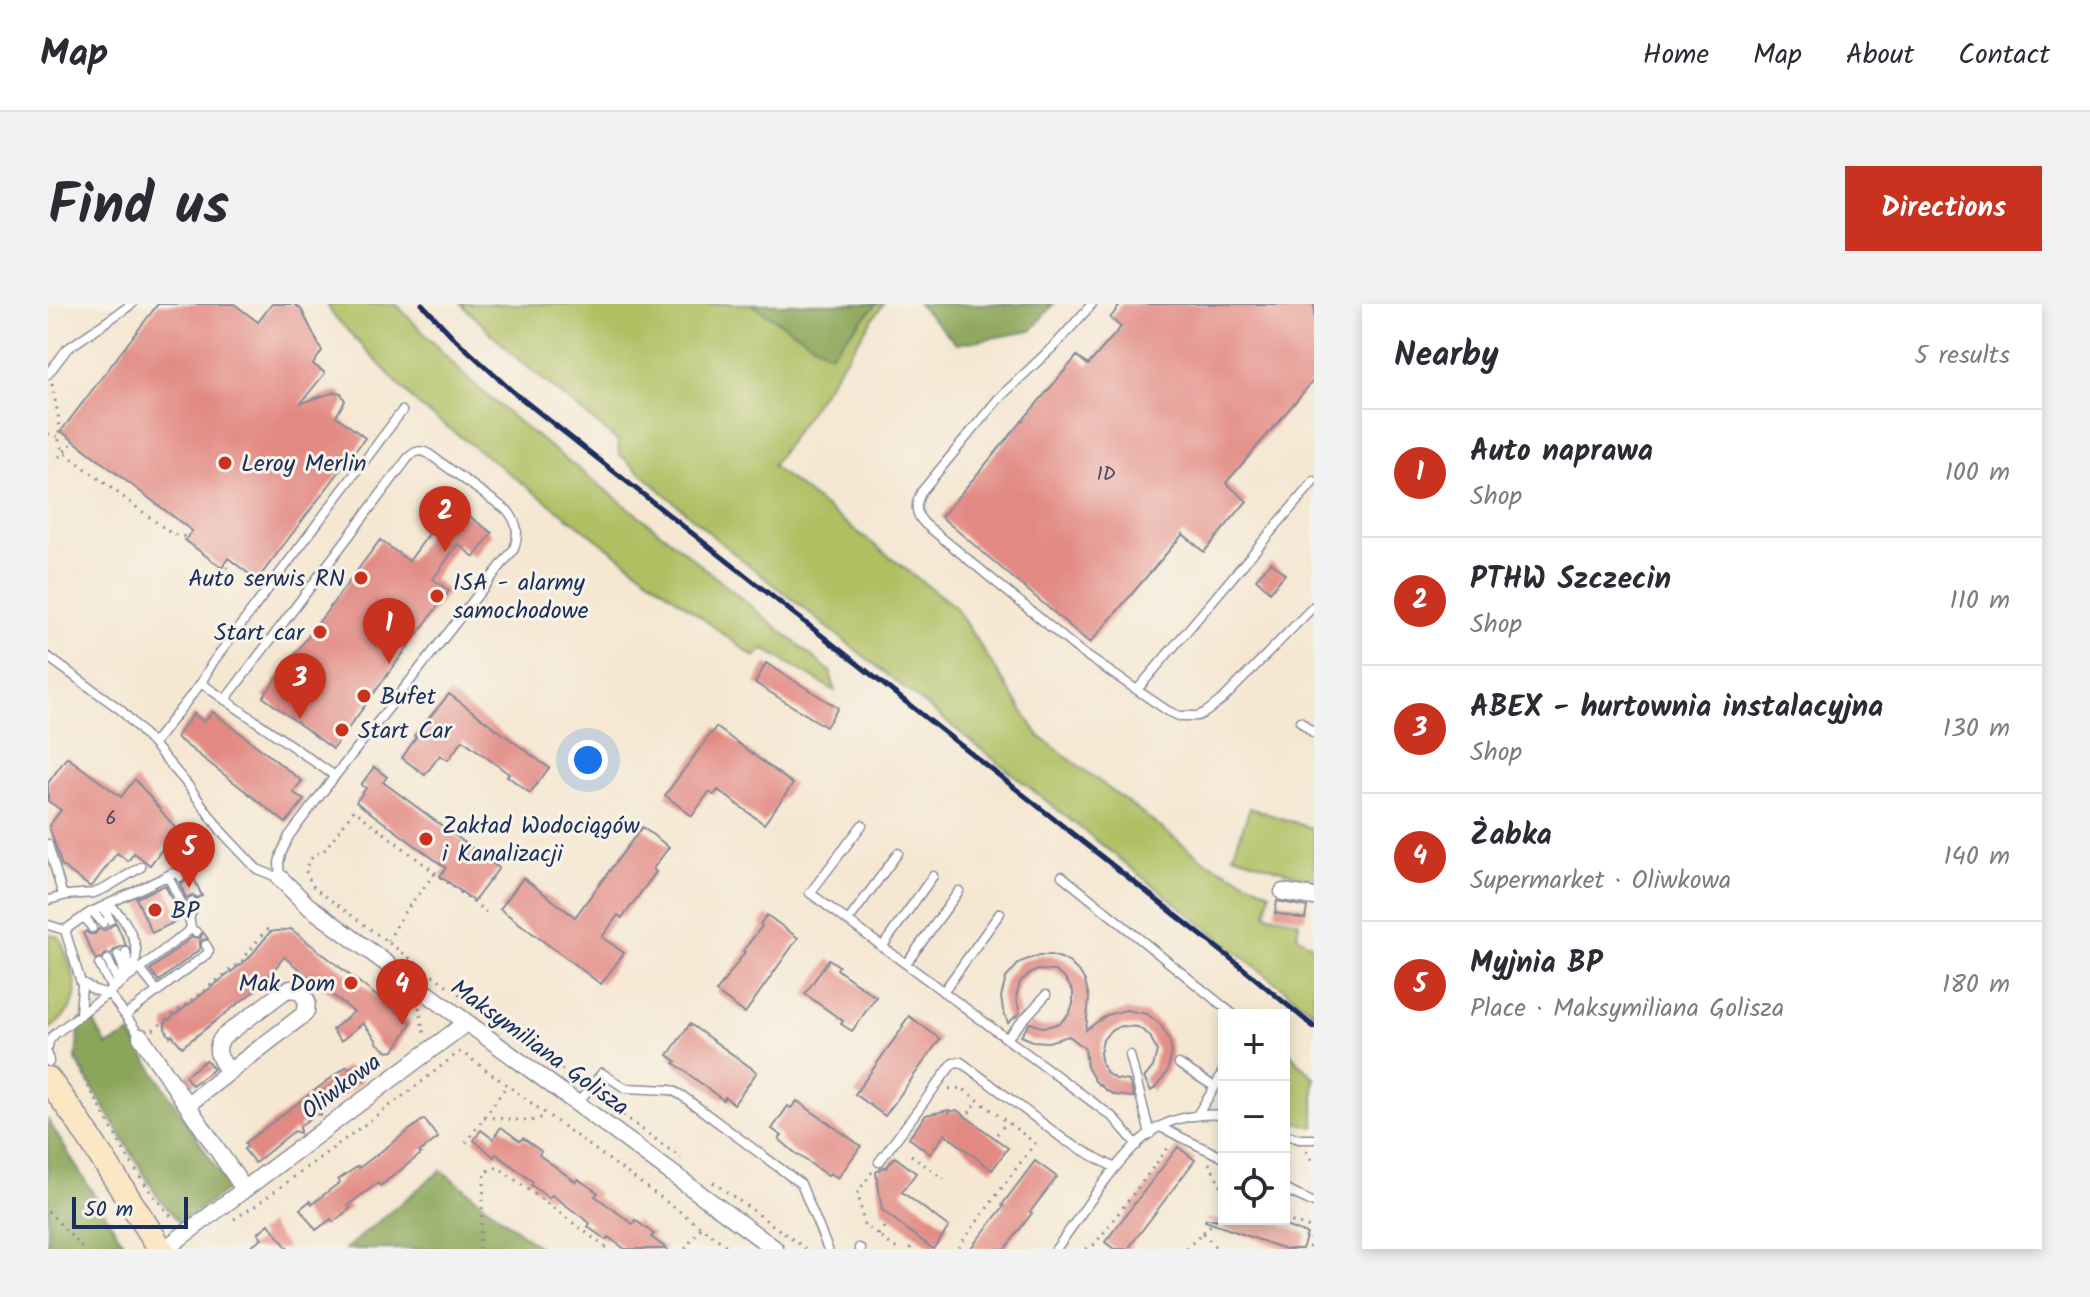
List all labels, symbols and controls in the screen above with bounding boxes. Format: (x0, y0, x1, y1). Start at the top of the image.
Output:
text: Map (40, 25, 109, 85)
text: Home (1643, 33, 1709, 78)
text: Map (1753, 33, 1802, 78)
text: About (1846, 33, 1914, 78)
text: Contact (1958, 33, 2050, 78)
text: Find us (48, 163, 229, 253)
button: Directions (1845, 166, 2042, 251)
text: Nearby (1394, 329, 1499, 383)
text: 5 results (1914, 335, 2010, 377)
text: Auto naprawa (1470, 428, 1653, 476)
place label: Leroy Merlin (241, 445, 367, 484)
text: 1 (1416, 452, 1424, 494)
text: 100 m (1945, 452, 2010, 494)
marker: Leroy Merlin (216, 454, 234, 472)
house number: 1D (1096, 459, 1116, 491)
text: Shop (1470, 476, 1522, 518)
pin: 2 (419, 486, 471, 552)
text: PTHW Szczecin (1470, 556, 1671, 604)
place label: Auto serwis RN (188, 560, 345, 599)
place label: ISA - alarmy samochodowe (453, 564, 589, 631)
marker: Auto serwis RN (352, 569, 370, 587)
text: 2 (1412, 580, 1428, 622)
text: 110 m (1950, 580, 2010, 622)
marker: ISA - alarmy samochodowe (428, 587, 446, 605)
pin: 1 (363, 598, 415, 664)
text: Shop (1470, 604, 1522, 646)
place label: Start car (214, 614, 306, 653)
marker: Start car (311, 623, 329, 641)
pin: 3 (274, 653, 326, 719)
place label: Bufet (380, 678, 437, 717)
text: ABEX - hurtownia instalacyjna (1470, 684, 1883, 732)
marker: Bufet (355, 687, 373, 705)
text: 3 (1413, 708, 1427, 750)
text: 130 m (1943, 708, 2010, 750)
place label: Start Car (358, 712, 454, 751)
marker: Start Car (333, 721, 351, 739)
text: Shop (1470, 732, 1522, 774)
your location (568, 740, 608, 780)
house number: 6 (105, 803, 117, 835)
place label: Zakład Wodociągów i Kanalizacji (442, 807, 640, 874)
text: Żabka (1470, 812, 1552, 860)
pin: 5 (163, 822, 215, 888)
marker: Zakład Wodociągów i Kanalizacji (417, 830, 435, 848)
text: 4 (1413, 836, 1427, 878)
text: 140 m (1943, 836, 2010, 878)
text: Supermarket · Oliwkowa (1470, 860, 1731, 902)
place label: BP (171, 892, 200, 931)
marker: BP (146, 901, 164, 919)
text: Myjnia BP (1470, 940, 1603, 988)
pin: 4 (376, 959, 428, 1025)
text: 5 (1413, 964, 1427, 1006)
text: 180 m (1942, 964, 2010, 1006)
place label: Mak Dom (238, 965, 335, 1004)
street label: Maksymiliana Golisza (441, 970, 637, 1127)
marker: Mak Dom (342, 974, 360, 992)
text: Place · Maksymiliana Golisza (1470, 988, 1784, 1030)
map controls (1218, 1009, 1290, 1225)
button: + (1218, 1009, 1290, 1081)
street label: Oliwkowa (293, 1044, 390, 1130)
button: − (1218, 1081, 1290, 1153)
button: locate (1218, 1153, 1290, 1225)
scale bar (72, 1193, 188, 1229)
text: 50 m (84, 1193, 133, 1228)

